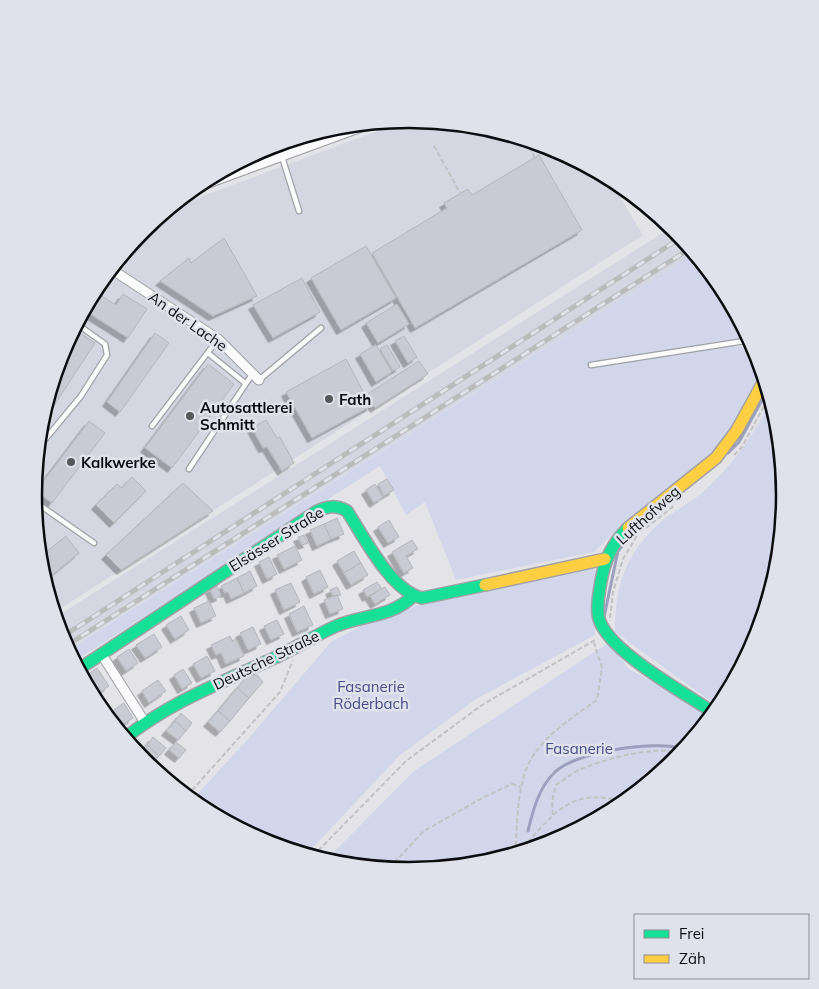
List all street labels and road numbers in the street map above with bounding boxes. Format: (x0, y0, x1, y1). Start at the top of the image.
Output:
street label: An der Lache (145, 287, 231, 355)
street label: Lufthofweg (612, 482, 684, 548)
street label: Elsässer Straße (225, 502, 327, 576)
street label: Deutsche Straße (210, 626, 322, 694)

